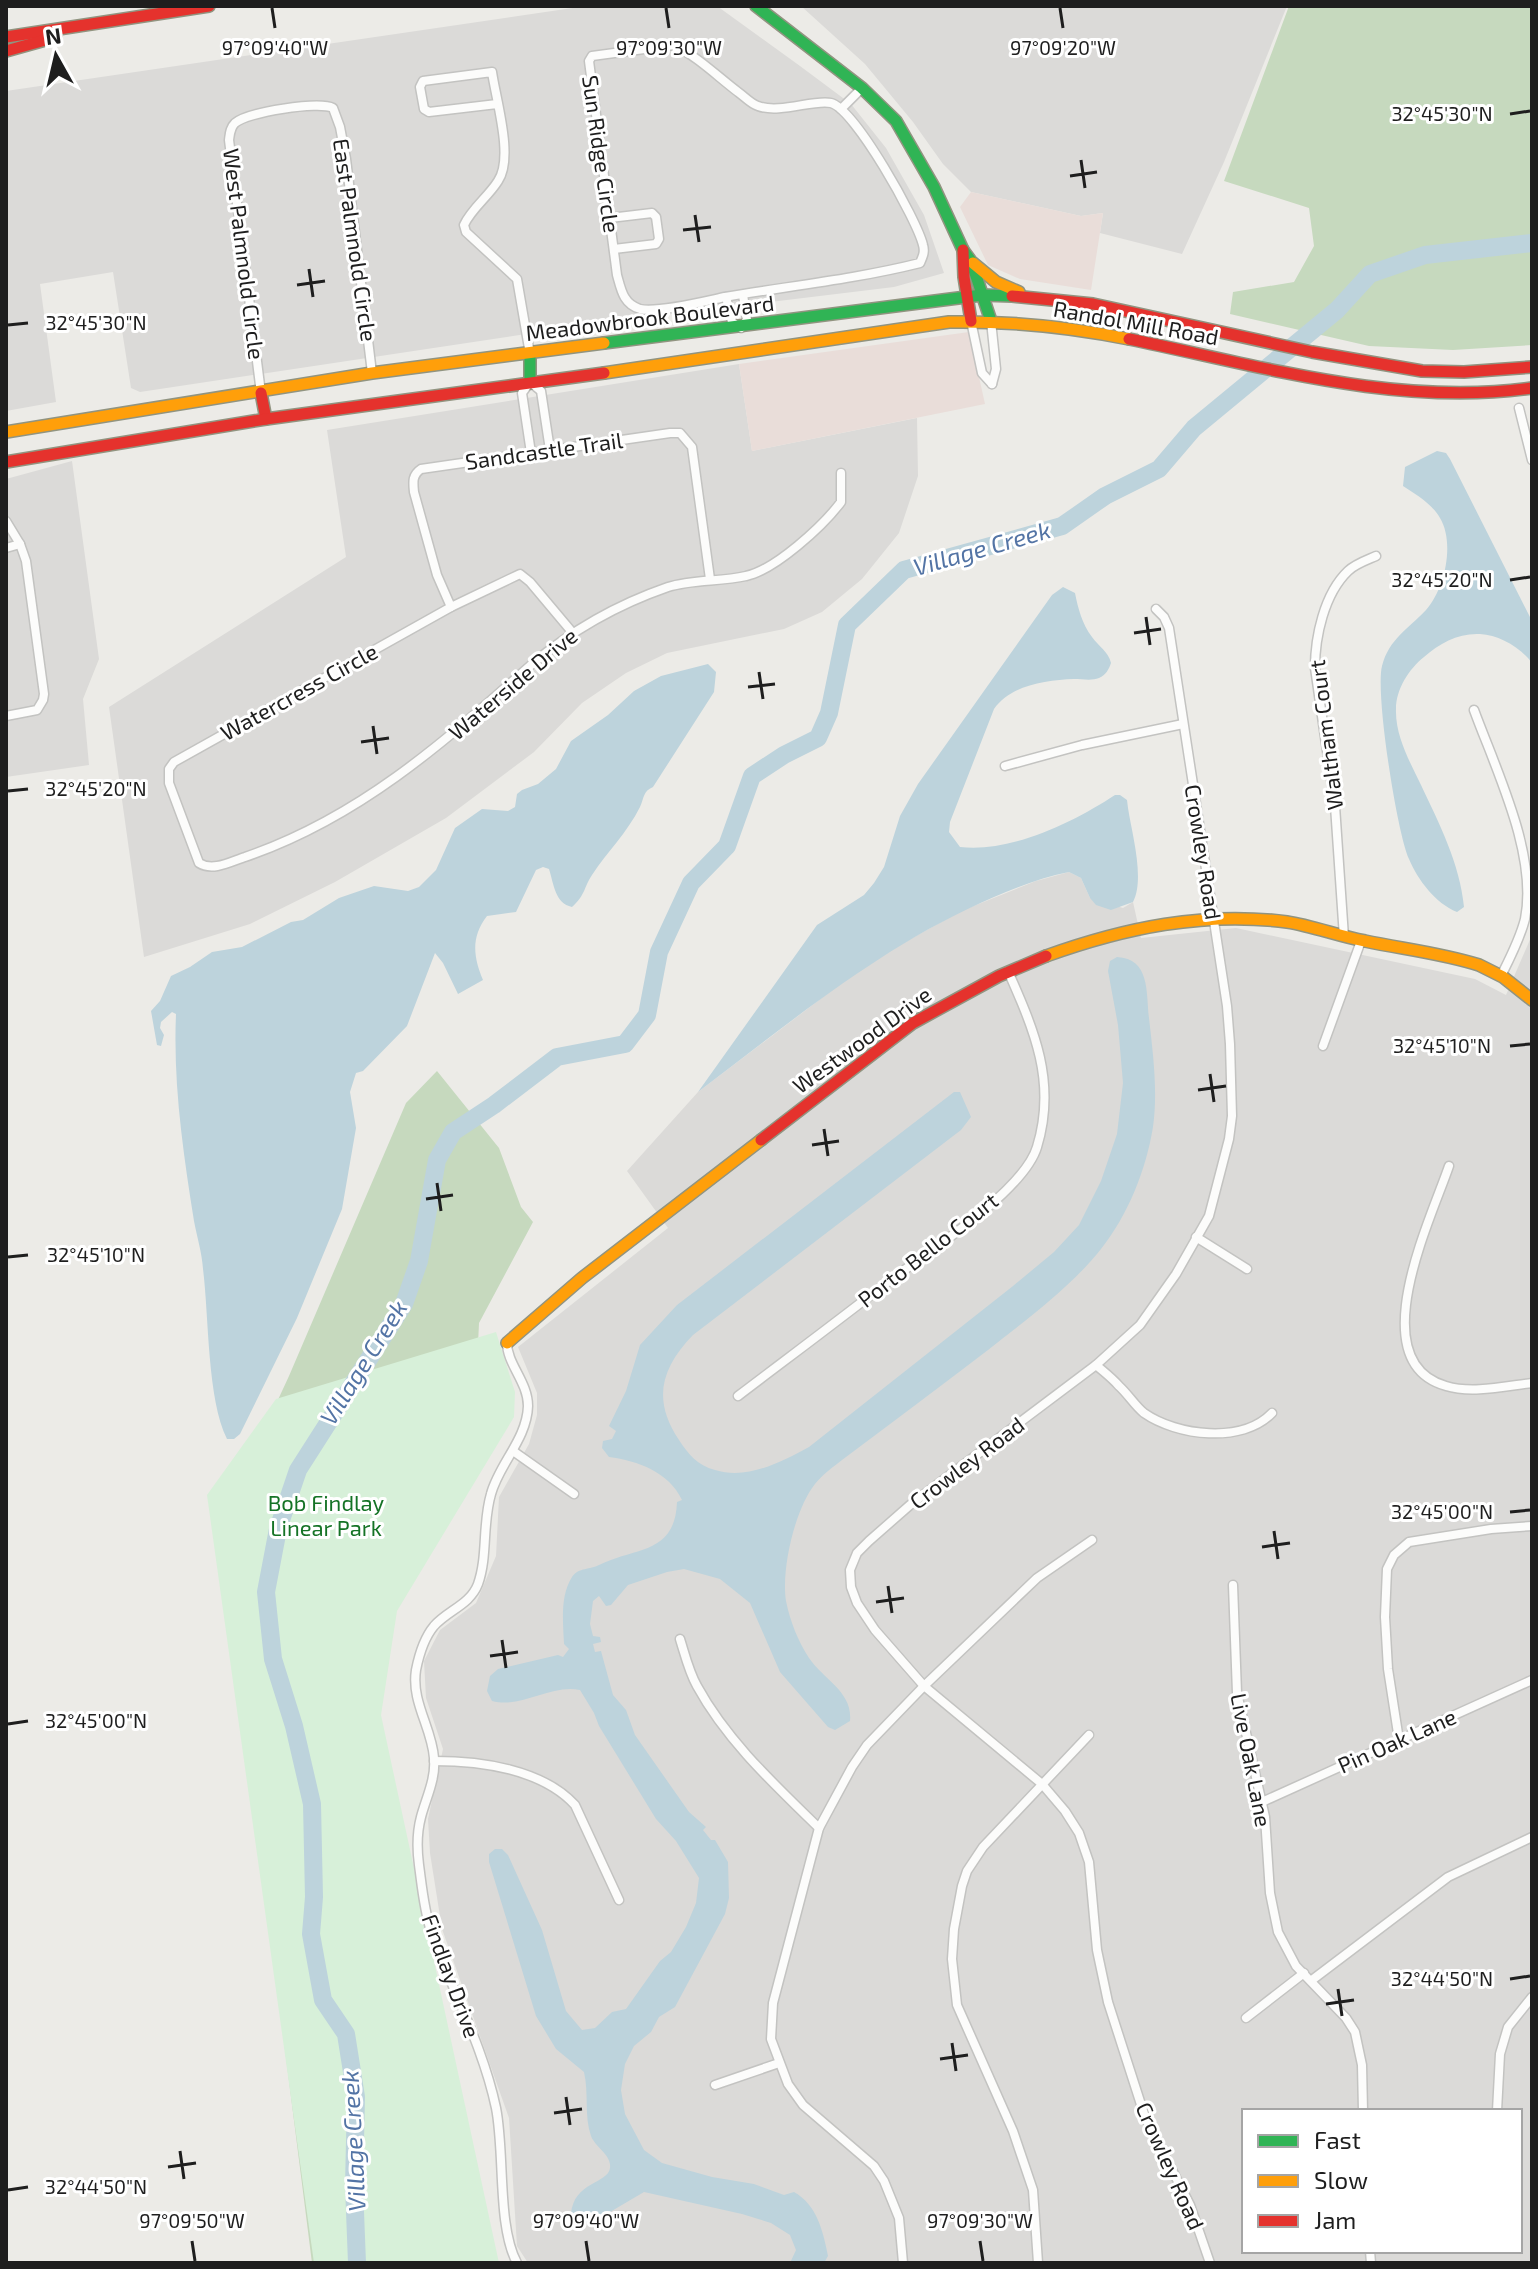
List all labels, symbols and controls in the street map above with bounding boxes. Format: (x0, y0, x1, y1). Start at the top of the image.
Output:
north arrow (16, 16, 96, 96)
text: N (43, 21, 63, 49)
text: 97°09'40"W (222, 35, 328, 59)
text: 97°09'30"W (616, 35, 722, 59)
text: 97°09'20"W (1010, 35, 1116, 59)
street label: Sun Ridge Circle (578, 73, 626, 234)
text: 32°45'30"N (1391, 101, 1493, 125)
street label: East Palmnold Circle (329, 137, 383, 343)
street label: West Palmnold Circle (219, 147, 271, 361)
street label: Meadowbrook Boulevard (524, 289, 776, 345)
street label: Randol Mill Road (1052, 295, 1221, 349)
text: 32°45'30"N (45, 310, 147, 334)
street label: Sandcastle Trail (464, 426, 625, 474)
water label: Village Creek (910, 514, 1054, 581)
text: 32°45'20"N (1391, 567, 1493, 591)
street label: Waterside Drive (443, 622, 582, 745)
street label: Watercress Circle (215, 637, 382, 745)
street label: Waltham Court (1303, 658, 1347, 812)
text: 32°45'20"N (45, 776, 147, 800)
street label: Crowley Road (1180, 782, 1228, 921)
street label: Westwood Drive (787, 980, 936, 1098)
text: 32°45'10"N (1393, 1033, 1491, 1057)
street label: Porto Bello Court (852, 1186, 1003, 1312)
text: 32°45'10"N (47, 1242, 145, 1266)
water label: Village Creek (313, 1295, 413, 1430)
street label: Crowley Road (904, 1411, 1029, 1514)
park label: Bob Findlay Linear Park (268, 1489, 385, 1540)
text: 32°45'00"N (1391, 1499, 1493, 1523)
street label: Live Oak Lane (1226, 1691, 1278, 1829)
street label: Pin Oak Lane (1333, 1702, 1460, 1778)
text: 32°45'00"N (45, 1708, 147, 1732)
street label: Findlay Drive (418, 1910, 486, 2041)
text: 32°44'50"N (1391, 1966, 1493, 1990)
water label: Village Creek (334, 2070, 371, 2212)
street label: Crowley Road (1131, 2098, 1211, 2233)
legend (1242, 2109, 1522, 2253)
text: Fast (1314, 2125, 1361, 2154)
text: Slow (1314, 2165, 1368, 2194)
text: 32°44'50"N (45, 2174, 147, 2198)
text: Jam (1314, 2205, 1356, 2234)
text: 97°09'50"W (139, 2208, 245, 2232)
text: 97°09'40"W (533, 2208, 639, 2232)
text: 97°09'30"W (927, 2208, 1033, 2232)

